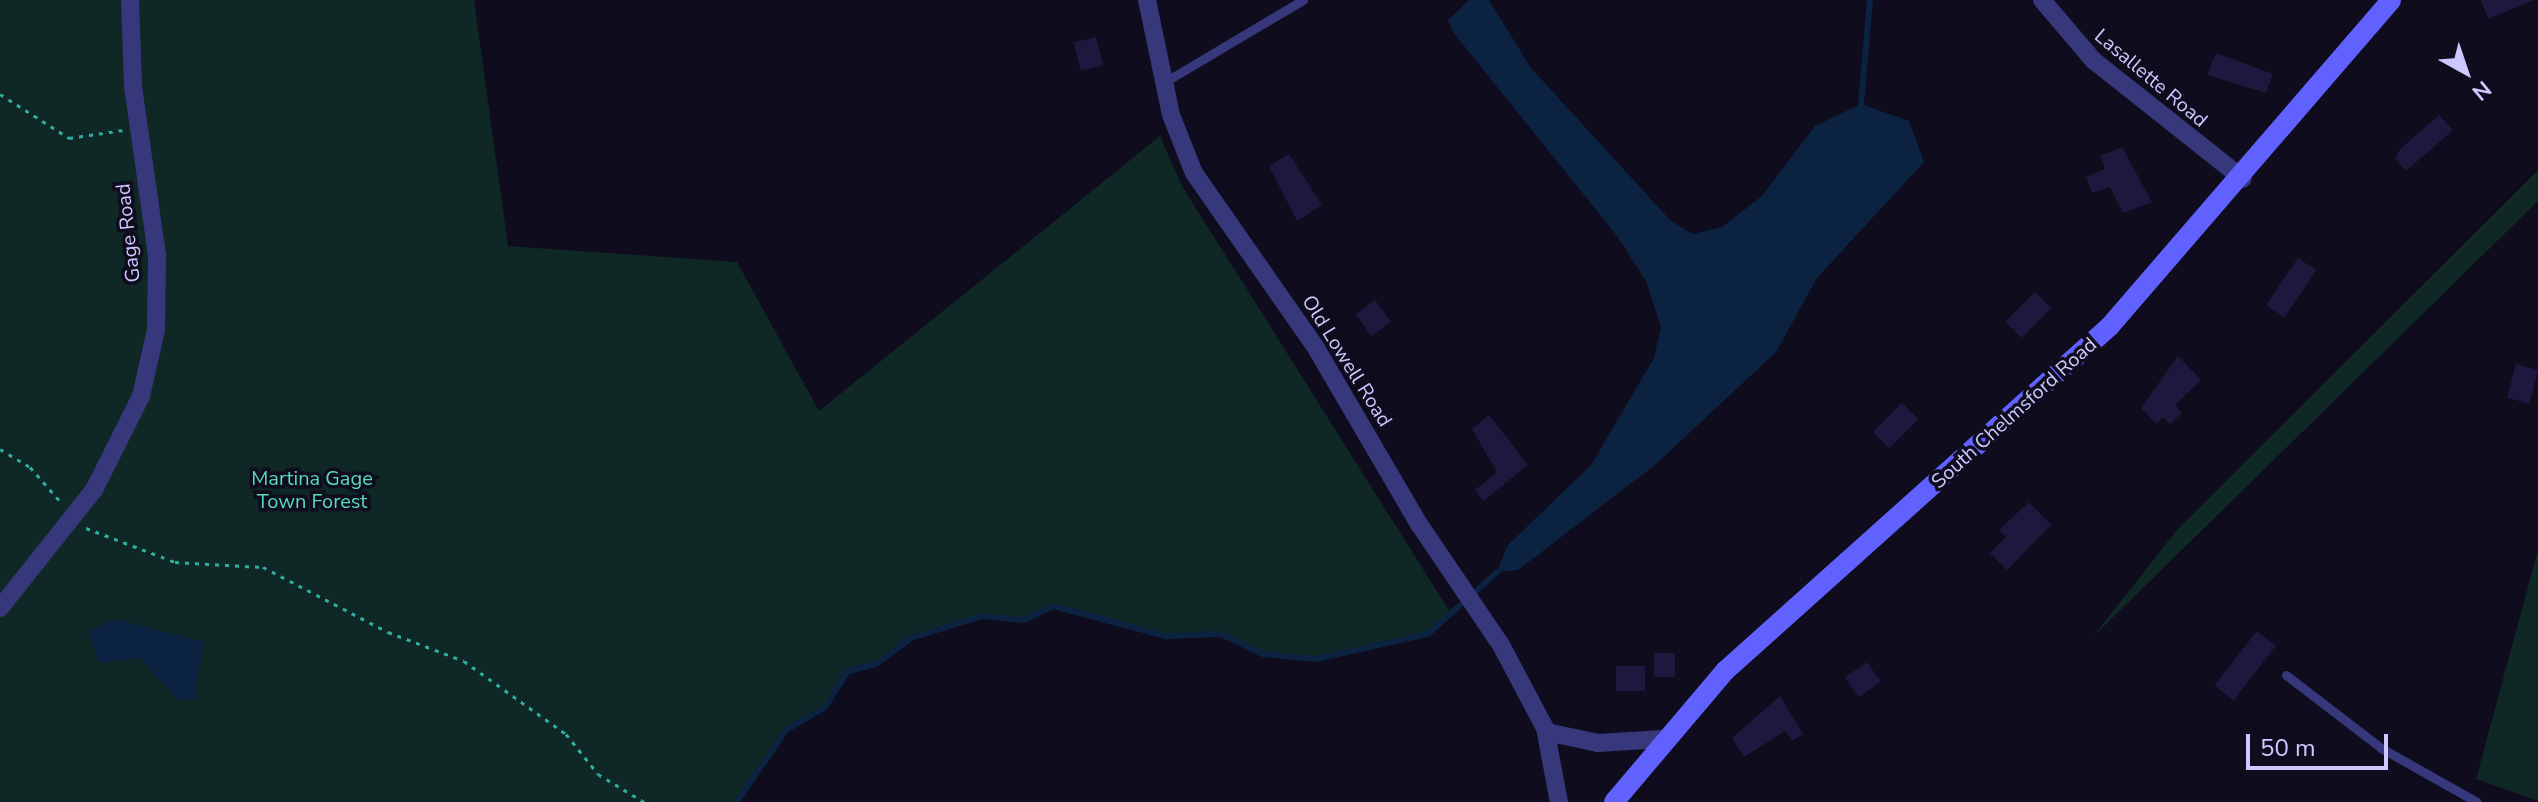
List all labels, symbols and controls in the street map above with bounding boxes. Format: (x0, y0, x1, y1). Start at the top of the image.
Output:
street label: Lasallette Road (2090, 24, 2212, 132)
north arrow (2426, 32, 2506, 112)
text: N (2465, 74, 2497, 107)
street label: Gage Road (111, 182, 145, 284)
street label: Old Lowell Road (1297, 291, 1397, 431)
street label: South Chelmsford Road (1926, 332, 2102, 494)
park label: Martina Gage Town Forest (251, 466, 373, 513)
scale bar (2250, 718, 2392, 768)
text: 50 m (2260, 732, 2316, 764)

